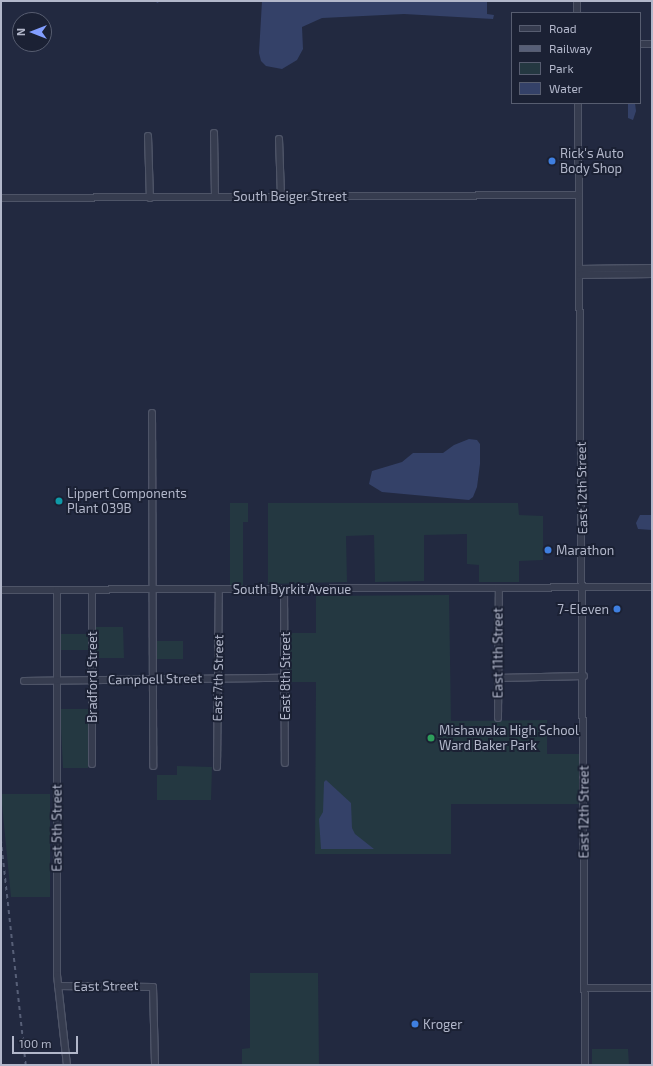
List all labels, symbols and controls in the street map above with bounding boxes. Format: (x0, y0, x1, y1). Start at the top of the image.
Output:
north arrow (12, 12, 52, 52)
legend (511, 12, 641, 104)
text: Road (549, 21, 577, 35)
text: N (14, 28, 27, 36)
text: Railway (549, 41, 592, 55)
text: Park (549, 61, 574, 75)
text: Water (549, 81, 583, 95)
place label: Rick's Auto Body Shop (560, 146, 624, 177)
marker: Rick's Auto Body Shop (547, 156, 557, 166)
street label: South Beiger Street (233, 188, 347, 204)
street label: East 12th Street (573, 441, 591, 535)
place label: Lippert Components Plant 039B (67, 486, 187, 517)
marker: Lippert Components Plant 039B (54, 496, 64, 506)
place label: Marathon (556, 542, 614, 558)
marker: Marathon (543, 545, 553, 555)
street label: South Byrkit Avenue (233, 581, 351, 597)
place label: 7-Eleven (557, 601, 609, 617)
marker: 7-Eleven (612, 604, 622, 614)
street label: East 11th Street (490, 608, 506, 698)
street label: Bradford Street (84, 631, 100, 723)
street label: East 8th Street (277, 632, 293, 720)
street label: East 7th Street (209, 634, 227, 722)
street label: Campbell Street (108, 670, 202, 688)
place label: Mishawaka High School Ward Baker Park (439, 723, 579, 754)
marker: Mishawaka High School Ward Baker Park (426, 733, 436, 743)
street label: East 12th Street (576, 766, 592, 858)
street label: East 5th Street (49, 784, 65, 872)
street label: East Street (73, 978, 139, 994)
place label: Kroger (423, 1016, 463, 1032)
marker: Kroger (410, 1019, 420, 1029)
scale bar (14, 1028, 80, 1054)
text: 100 m (19, 1036, 51, 1050)

